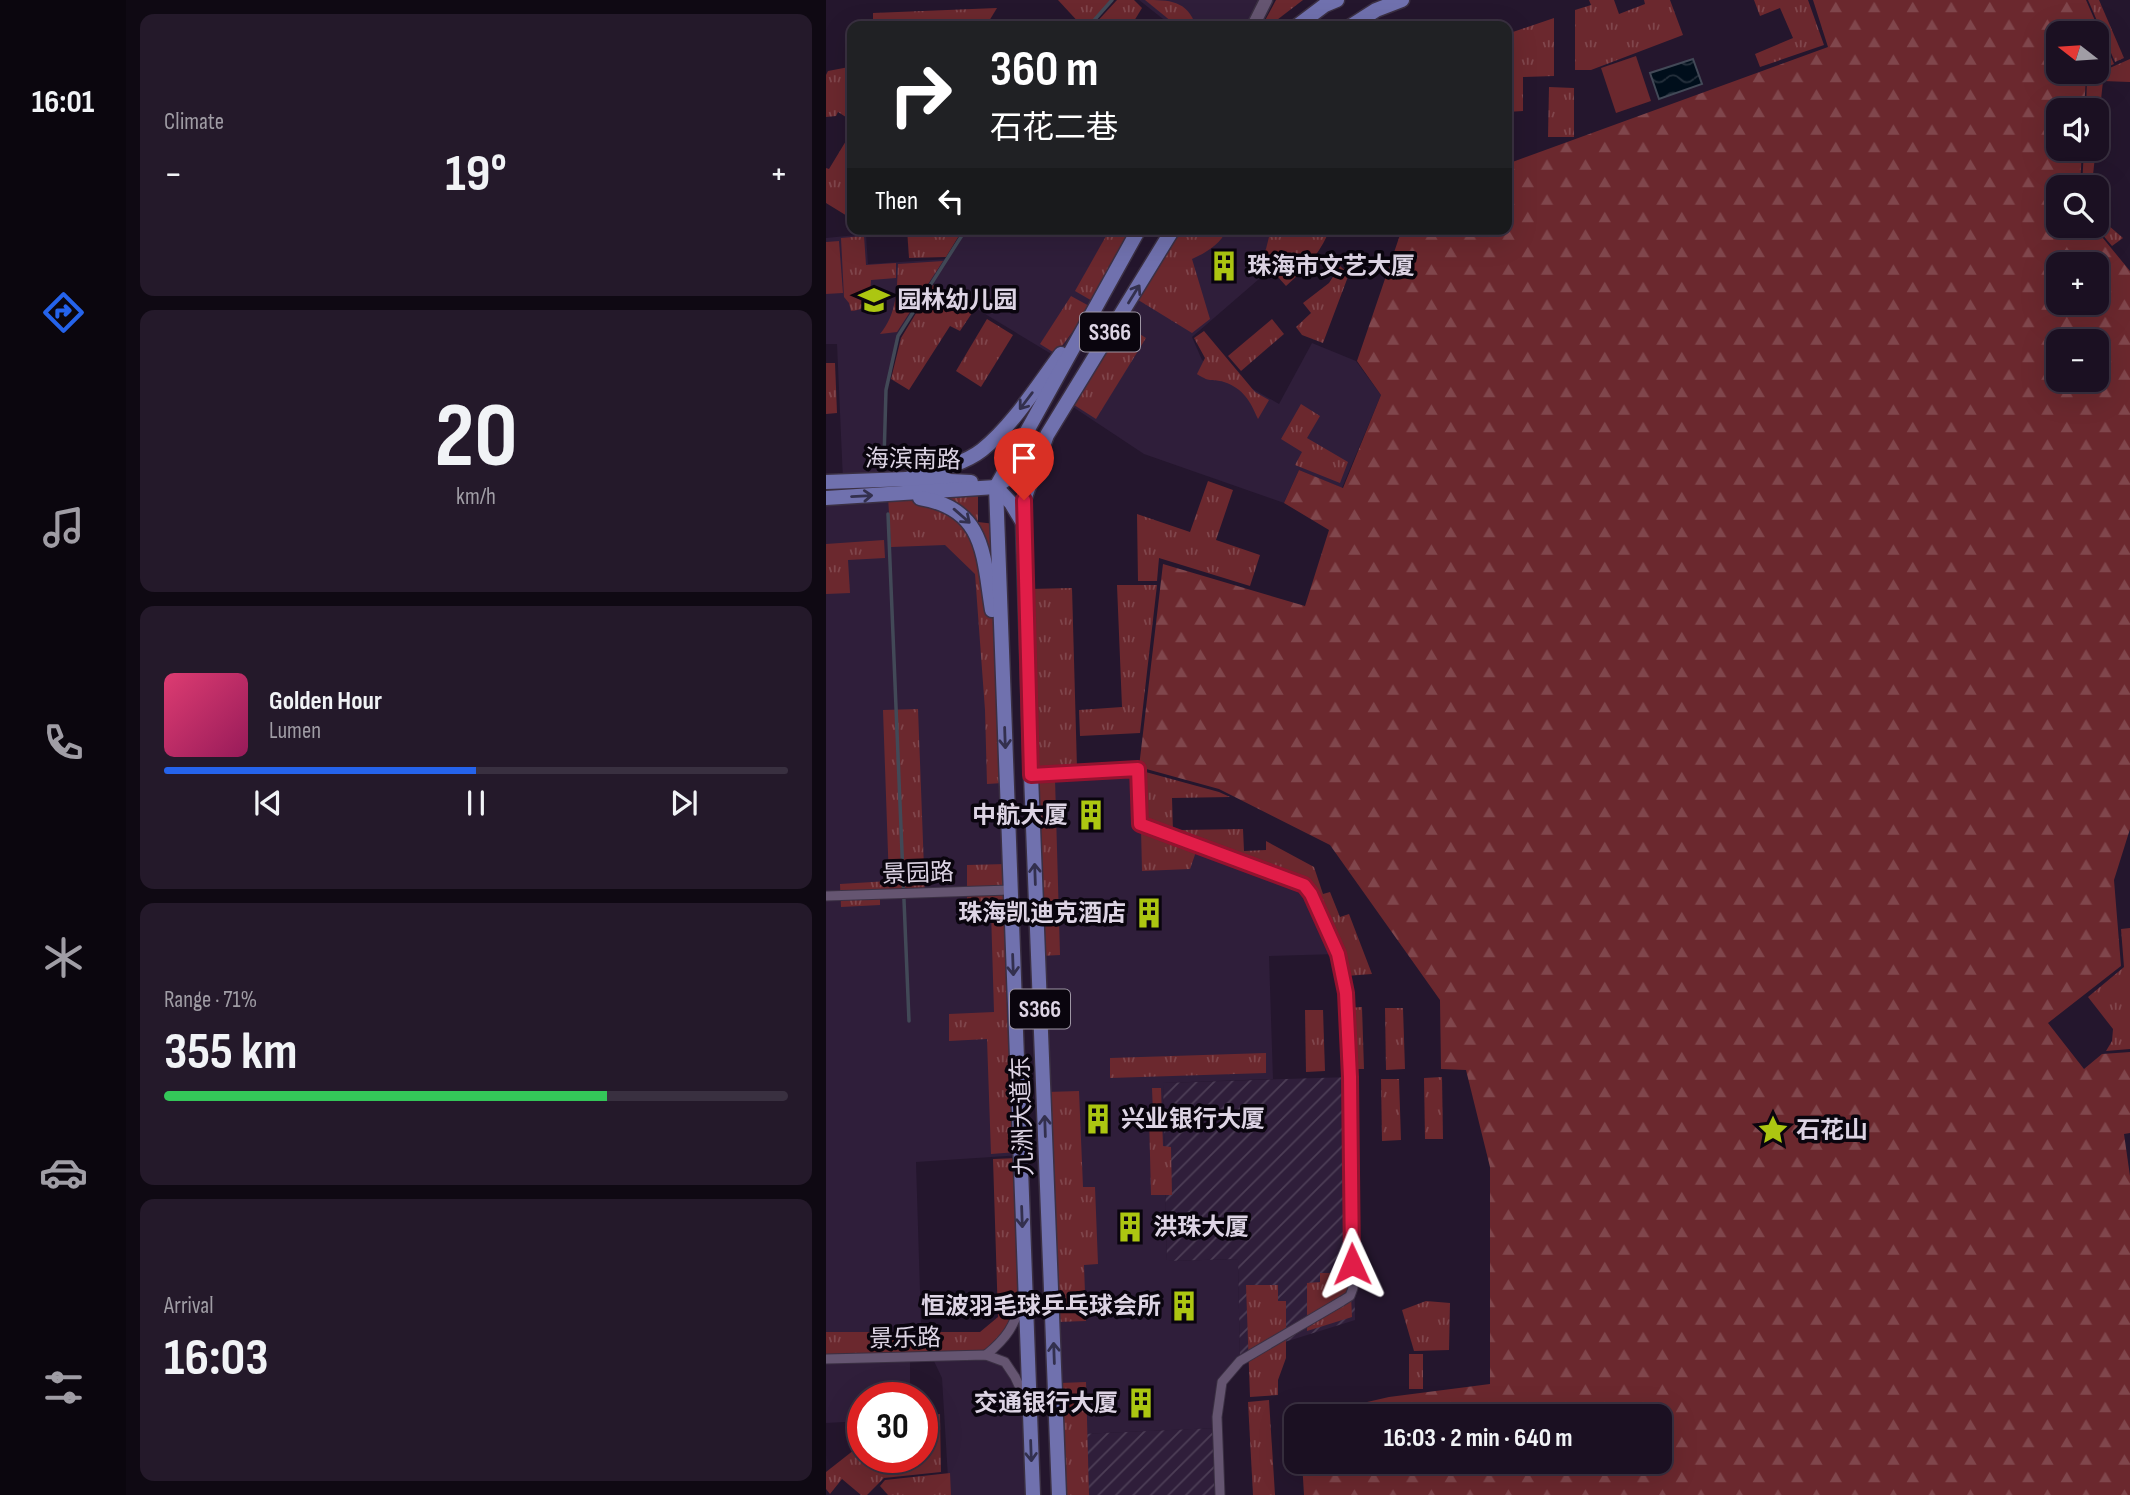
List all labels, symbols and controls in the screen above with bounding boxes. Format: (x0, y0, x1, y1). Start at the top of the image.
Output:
north arrow (2046, 21, 2109, 84)
map controls (2046, 21, 2109, 392)
text: 360 m (990, 41, 1098, 100)
icon: right (875, 49, 966, 140)
text: 16:01 (32, 83, 94, 122)
button: sound (2046, 98, 2109, 161)
text: Climate (164, 108, 224, 136)
text: 石花二巷 (990, 109, 1118, 148)
text: 19° (445, 143, 507, 206)
text: − (164, 152, 183, 197)
text: + (769, 152, 788, 197)
button: search (2046, 175, 2109, 238)
icon: left (932, 182, 970, 220)
text: Then (875, 186, 918, 217)
building icon: 珠海市文艺大厦 (1207, 249, 1241, 283)
place label: 珠海市文艺大厦 (1247, 252, 1415, 281)
button: + (2046, 252, 2109, 315)
school or university icon: 园林幼儿园 (857, 283, 891, 317)
one-way arrow (1127, 284, 1141, 304)
place label: 园林幼儿园 (897, 286, 1017, 315)
icon: directions (39, 288, 88, 337)
road number: S366 (1080, 312, 1140, 352)
button: − (2046, 329, 2109, 392)
text: 20 (434, 383, 518, 492)
one-way arrow (1018, 391, 1033, 410)
pin (994, 428, 1054, 500)
icon: arrive (1005, 439, 1043, 477)
street label: 海滨南路 (865, 444, 961, 475)
text: km/h (456, 483, 496, 511)
one-way arrow (850, 489, 873, 502)
icon: music (39, 503, 88, 552)
one-way arrow (952, 508, 970, 524)
text: Golden Hour (269, 686, 382, 717)
text: Lumen (269, 717, 321, 745)
icon: phone (39, 718, 88, 767)
one-way arrow (998, 726, 1011, 749)
icon: previous (249, 784, 287, 822)
icon: pause (457, 784, 495, 822)
icon: next (665, 784, 703, 822)
building icon: 中航大厦 (1074, 798, 1108, 832)
place label: 中航大厦 (972, 801, 1068, 830)
street label: 景园路 (882, 858, 955, 889)
one-way arrow (1029, 863, 1042, 886)
building icon: 珠海凯迪克酒店 (1132, 896, 1166, 930)
place label: 珠海凯迪克酒店 (958, 899, 1126, 928)
icon: climate (39, 933, 88, 982)
one-way arrow (1006, 953, 1019, 976)
text: Range · 71% (164, 986, 257, 1014)
road number: S366 (1010, 990, 1070, 1028)
text: 355 km (164, 1021, 298, 1084)
street label: 九洲大道东 (1006, 1056, 1039, 1176)
building icon: 兴业银行大厦 (1081, 1102, 1115, 1136)
place label: 兴业银行大厦 (1121, 1105, 1265, 1134)
place icon: 石花山 (1756, 1113, 1790, 1147)
one-way arrow (1038, 1115, 1051, 1138)
place label: 石花山 (1796, 1116, 1868, 1145)
icon: car (39, 1148, 88, 1197)
one-way arrow (1016, 1205, 1029, 1228)
building icon: 洪珠大厦 (1113, 1210, 1147, 1244)
place label: 洪珠大厦 (1153, 1213, 1249, 1242)
position arrow (1315, 1227, 1389, 1301)
building icon: 恒波羽毛球乒乓球会所 (1167, 1289, 1201, 1323)
text: Arrival (164, 1292, 213, 1320)
place label: 恒波羽毛球乒乓球会所 (921, 1292, 1161, 1321)
street label: 景乐路 (869, 1323, 941, 1354)
text: 16:03 (164, 1327, 269, 1390)
one-way arrow (1047, 1342, 1060, 1365)
icon: filters (39, 1363, 88, 1412)
speed limit sign: 30 (847, 1382, 938, 1473)
building icon: 交通银行大厦 (1124, 1386, 1158, 1420)
place label: 交通银行大厦 (974, 1389, 1118, 1418)
text: 16:03 · 2 min · 640 m (1384, 1423, 1572, 1454)
one-way arrow (1024, 1439, 1038, 1462)

